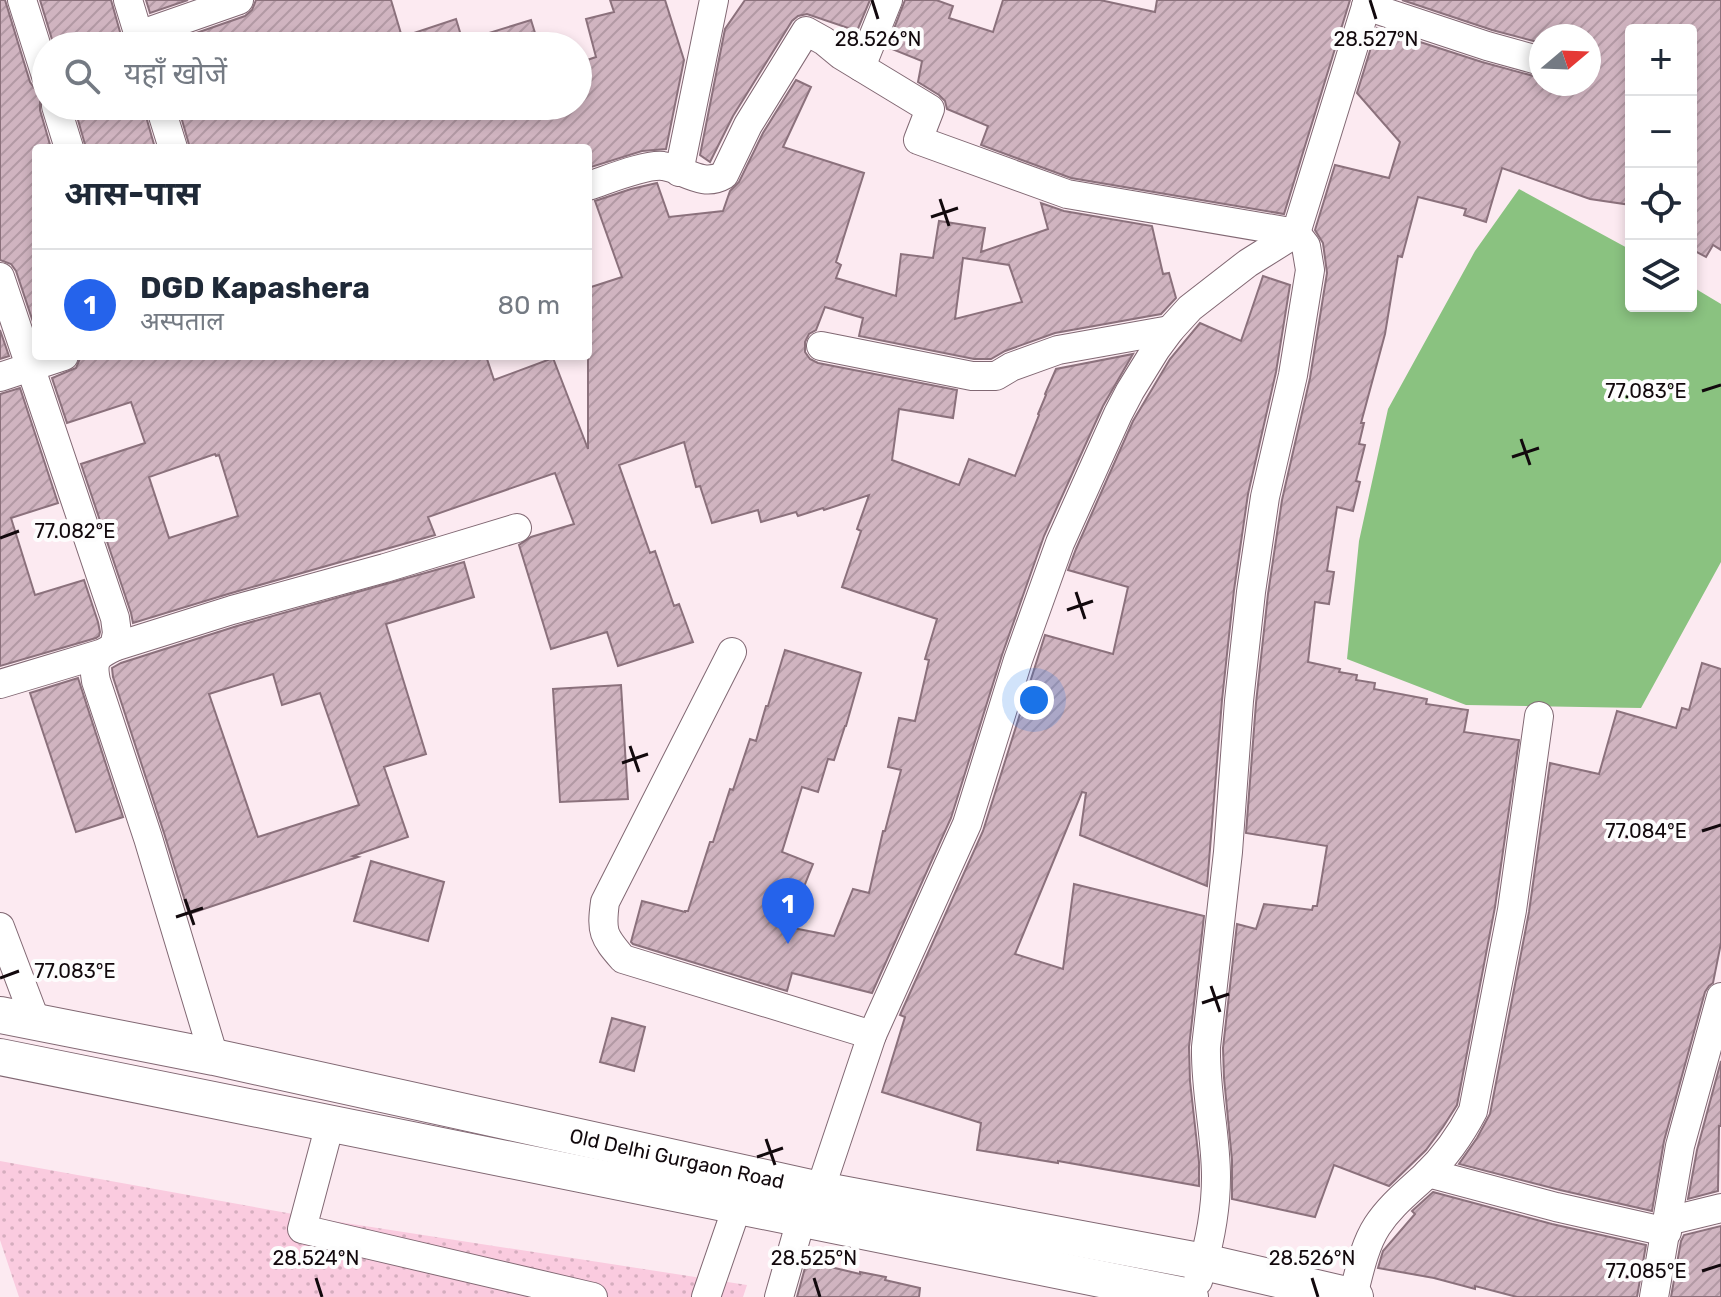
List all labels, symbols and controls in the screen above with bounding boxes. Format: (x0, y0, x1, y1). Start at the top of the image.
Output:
north arrow (1529, 24, 1601, 96)
map controls (1625, 24, 1697, 312)
button: + (1625, 24, 1697, 96)
text: 28.526°N (835, 27, 921, 51)
text: 28.527°N (1334, 27, 1418, 51)
search box (32, 32, 592, 120)
icon: search (60, 54, 104, 98)
text: यहाँ खोजें (124, 56, 227, 92)
button: − (1625, 96, 1697, 168)
button: locate (1625, 168, 1697, 240)
text: आस-पास (64, 173, 200, 214)
button: layers (1625, 240, 1697, 312)
text: DGD Kapashera (140, 270, 370, 306)
text: 1 (84, 290, 96, 321)
text: 80 m (497, 290, 560, 321)
text: अस्पताल (140, 306, 224, 337)
text: 77.083°E (1605, 379, 1687, 403)
text: 77.082°E (35, 519, 115, 543)
your location (1014, 680, 1054, 720)
text: 77.084°E (1605, 819, 1687, 843)
pin: 1 (762, 878, 814, 944)
text: 77.083°E (34, 959, 116, 983)
street label: Old Delhi Gurgaon Road (567, 1123, 786, 1194)
text: 28.524°N (273, 1246, 359, 1270)
text: 28.525°N (771, 1246, 857, 1270)
text: 28.526°N (1269, 1246, 1355, 1270)
text: 77.085°E (1605, 1259, 1687, 1283)

